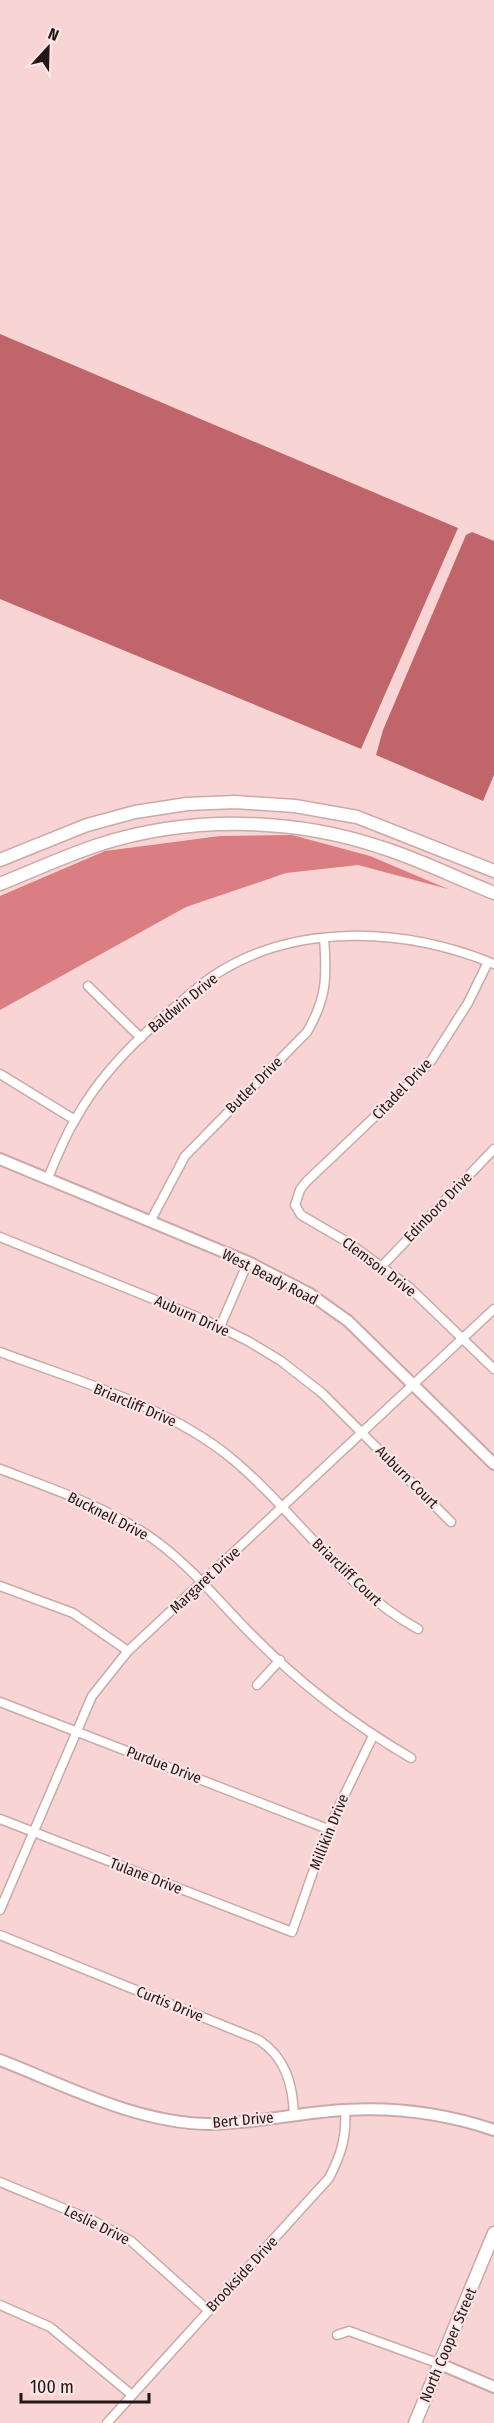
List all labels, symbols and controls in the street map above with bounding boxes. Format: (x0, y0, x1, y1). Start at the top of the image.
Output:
north arrow (18, 18, 78, 78)
text: N (45, 24, 61, 45)
street label: Baldwin Drive (145, 970, 221, 1036)
street label: Butler Drive (222, 1053, 286, 1117)
street label: Citadel Drive (368, 1055, 436, 1123)
street label: Edinboro Drive (400, 1168, 476, 1246)
street label: Clemson Drive (339, 1233, 419, 1301)
street label: West Beady Road (219, 1245, 321, 1309)
street label: Auburn Drive (152, 1292, 232, 1340)
street label: Briarcliff Drive (91, 1380, 179, 1430)
street label: Auburn Court (372, 1442, 442, 1512)
street label: Bucknell Drive (65, 1488, 151, 1544)
street label: Briarcliff Court (309, 1534, 385, 1610)
street label: Margaret Drive (166, 1543, 244, 1617)
street label: Purdue Drive (124, 1742, 204, 1788)
street label: Millikin Drive (306, 1791, 352, 1873)
street label: Tulane Drive (107, 1854, 185, 1898)
street label: Curtis Drive (134, 1982, 206, 2026)
street label: Bert Drive (212, 2108, 274, 2132)
street label: Leslie Drive (61, 2201, 133, 2249)
street label: Brookside Drive (202, 2233, 282, 2315)
street label: North Cooper Street (416, 2285, 480, 2405)
scale bar (21, 2366, 148, 2404)
text: 100 m (30, 2376, 74, 2398)

